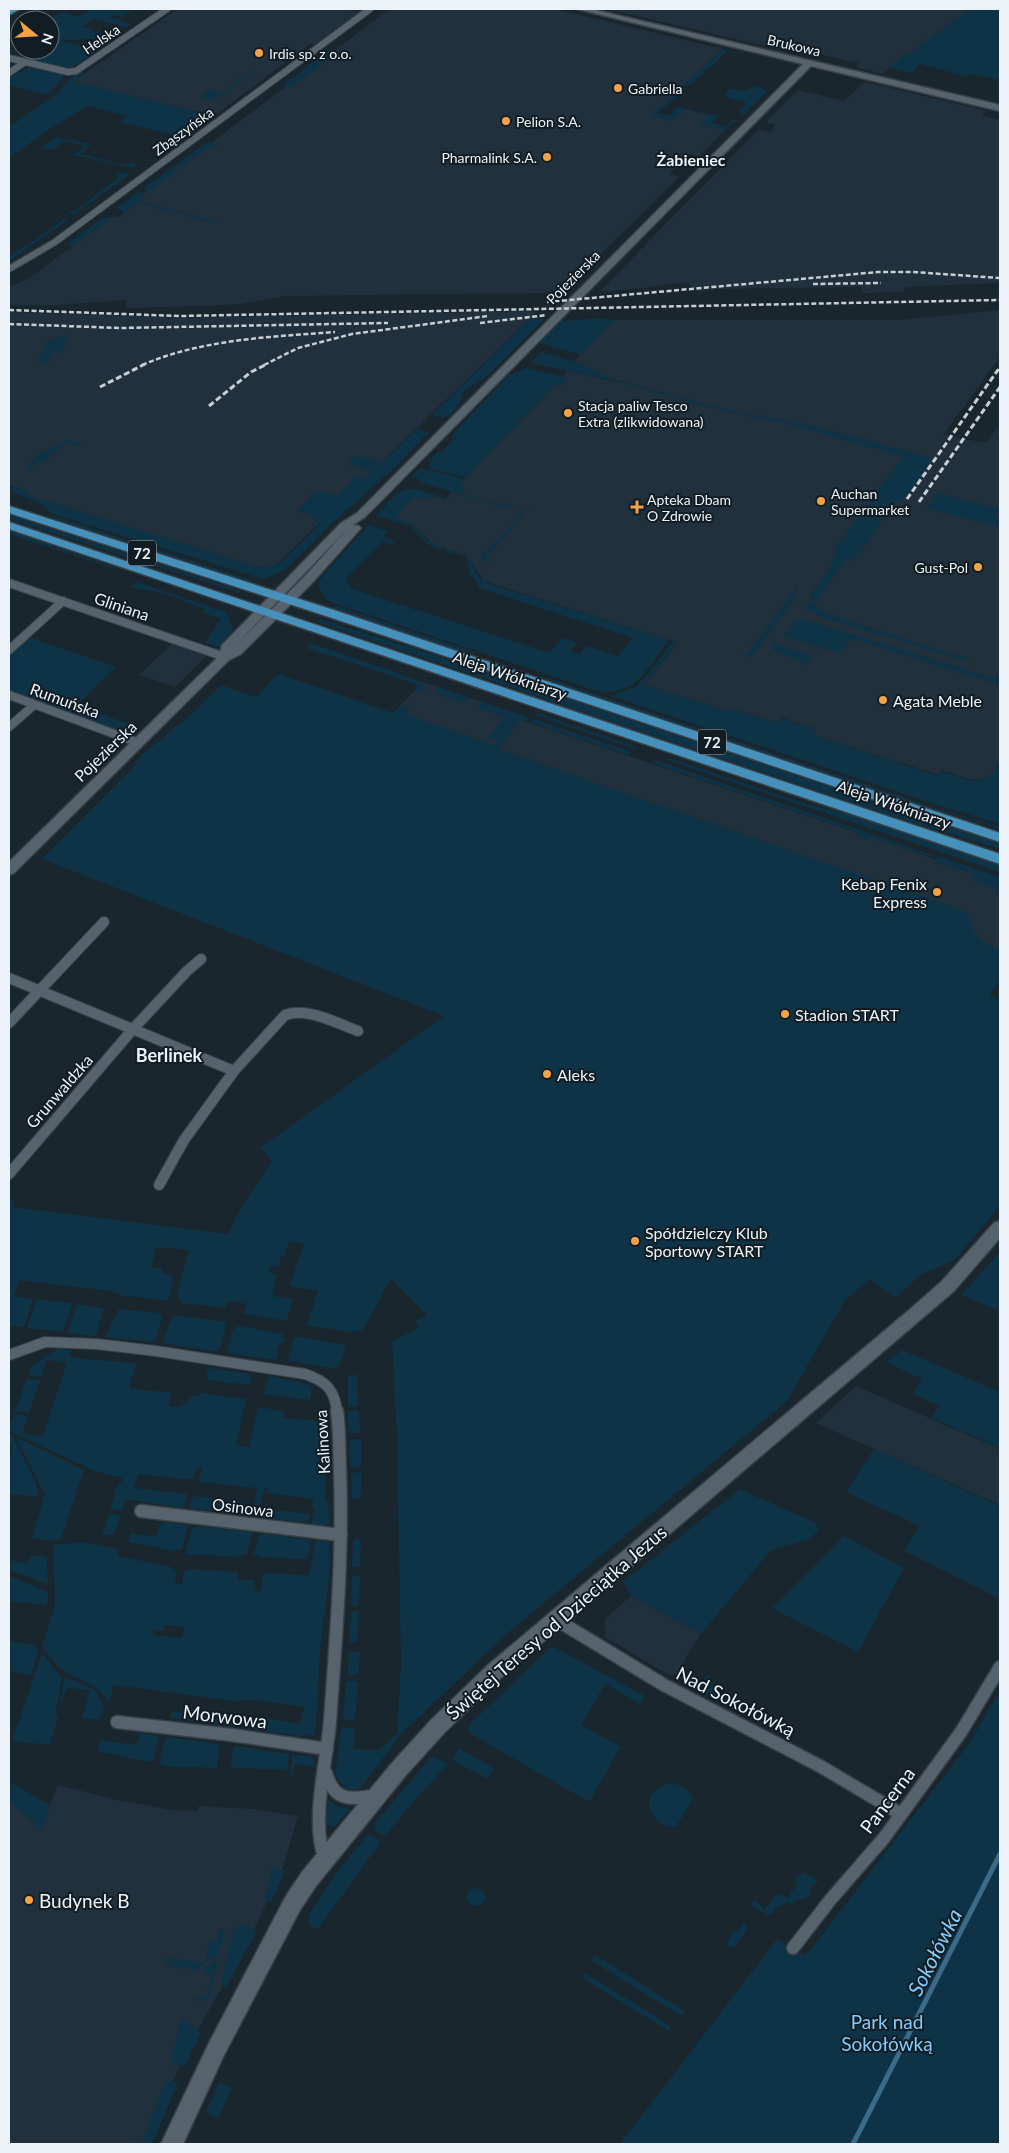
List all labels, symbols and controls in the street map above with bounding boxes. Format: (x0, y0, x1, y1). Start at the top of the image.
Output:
north arrow (10, 10, 60, 60)
street label: Helska (79, 20, 123, 58)
text: N (38, 31, 58, 47)
street label: Brukowa (766, 31, 822, 59)
place label: Irdis sp. z o.o. (269, 45, 352, 62)
marker: Irdis sp. z o.o. (253, 47, 265, 59)
place label: Gabriella (628, 80, 682, 97)
marker: Gabriella (612, 82, 624, 94)
street label: Zbąszyńska (149, 103, 217, 159)
place label: Pelion S.A. (516, 113, 581, 130)
marker: Pelion S.A. (500, 115, 512, 127)
place label: Pharmalink S.A. (441, 149, 537, 166)
district label: Żabieniec (657, 150, 726, 169)
marker: Pharmalink S.A. (541, 151, 553, 163)
street label: Pojezierska (543, 247, 603, 307)
place label: Stacja paliw Tesco Extra (zlikwidowana) (578, 397, 704, 430)
marker: Stacja paliw Tesco Extra (zlikwidowana) (562, 407, 574, 419)
place label: Auchan Supermarket (831, 485, 909, 518)
place label: Apteka Dbam O Zdrowie (647, 491, 731, 524)
marker: Auchan Supermarket (815, 495, 827, 507)
marker: Apteka Dbam O Zdrowie (631, 501, 643, 513)
road number: 72 (128, 540, 156, 566)
place label: Gust-Pol (915, 559, 968, 576)
marker: Gust-Pol (972, 561, 984, 573)
street label: Gliniana (92, 588, 152, 624)
street label: Aleja Włókniarzy (450, 647, 570, 704)
street label: Rumuńska (28, 679, 102, 721)
place label: Agata Meble (893, 691, 982, 710)
marker: Agata Meble (877, 694, 889, 706)
street label: Pojezierska (70, 717, 140, 785)
road number: 72 (698, 730, 726, 754)
street label: Aleja Włókniarzy (834, 776, 954, 833)
place label: Kebap Fenix Express (841, 874, 927, 911)
marker: Kebap Fenix Express (931, 886, 943, 898)
place label: Stadion START (795, 1005, 899, 1024)
marker: Stadion START (779, 1008, 791, 1020)
district label: Berlinek (136, 1044, 203, 1066)
street label: Grunwaldzka (22, 1050, 96, 1132)
place label: Aleks (557, 1065, 595, 1084)
marker: Aleks (541, 1068, 553, 1080)
place label: Spółdzielczy Klub Sportowy START (645, 1223, 768, 1260)
marker: Spółdzielczy Klub Sportowy START (629, 1235, 641, 1247)
street label: Kalinowa (311, 1409, 333, 1475)
street label: Osinowa (211, 1494, 275, 1520)
street label: Świętej Teresy od Dzieciątka Jezus (441, 1520, 671, 1724)
street label: Nad Sokołówką (673, 1661, 800, 1741)
street label: Morwowa (182, 1699, 268, 1733)
street label: Pancerna (855, 1762, 919, 1838)
place label: Budynek B (39, 1889, 130, 1912)
marker: Budynek B (23, 1894, 35, 1906)
water label: Sokołówka (902, 1904, 966, 2000)
park label: Park nad Sokołówką (841, 2010, 933, 2055)

